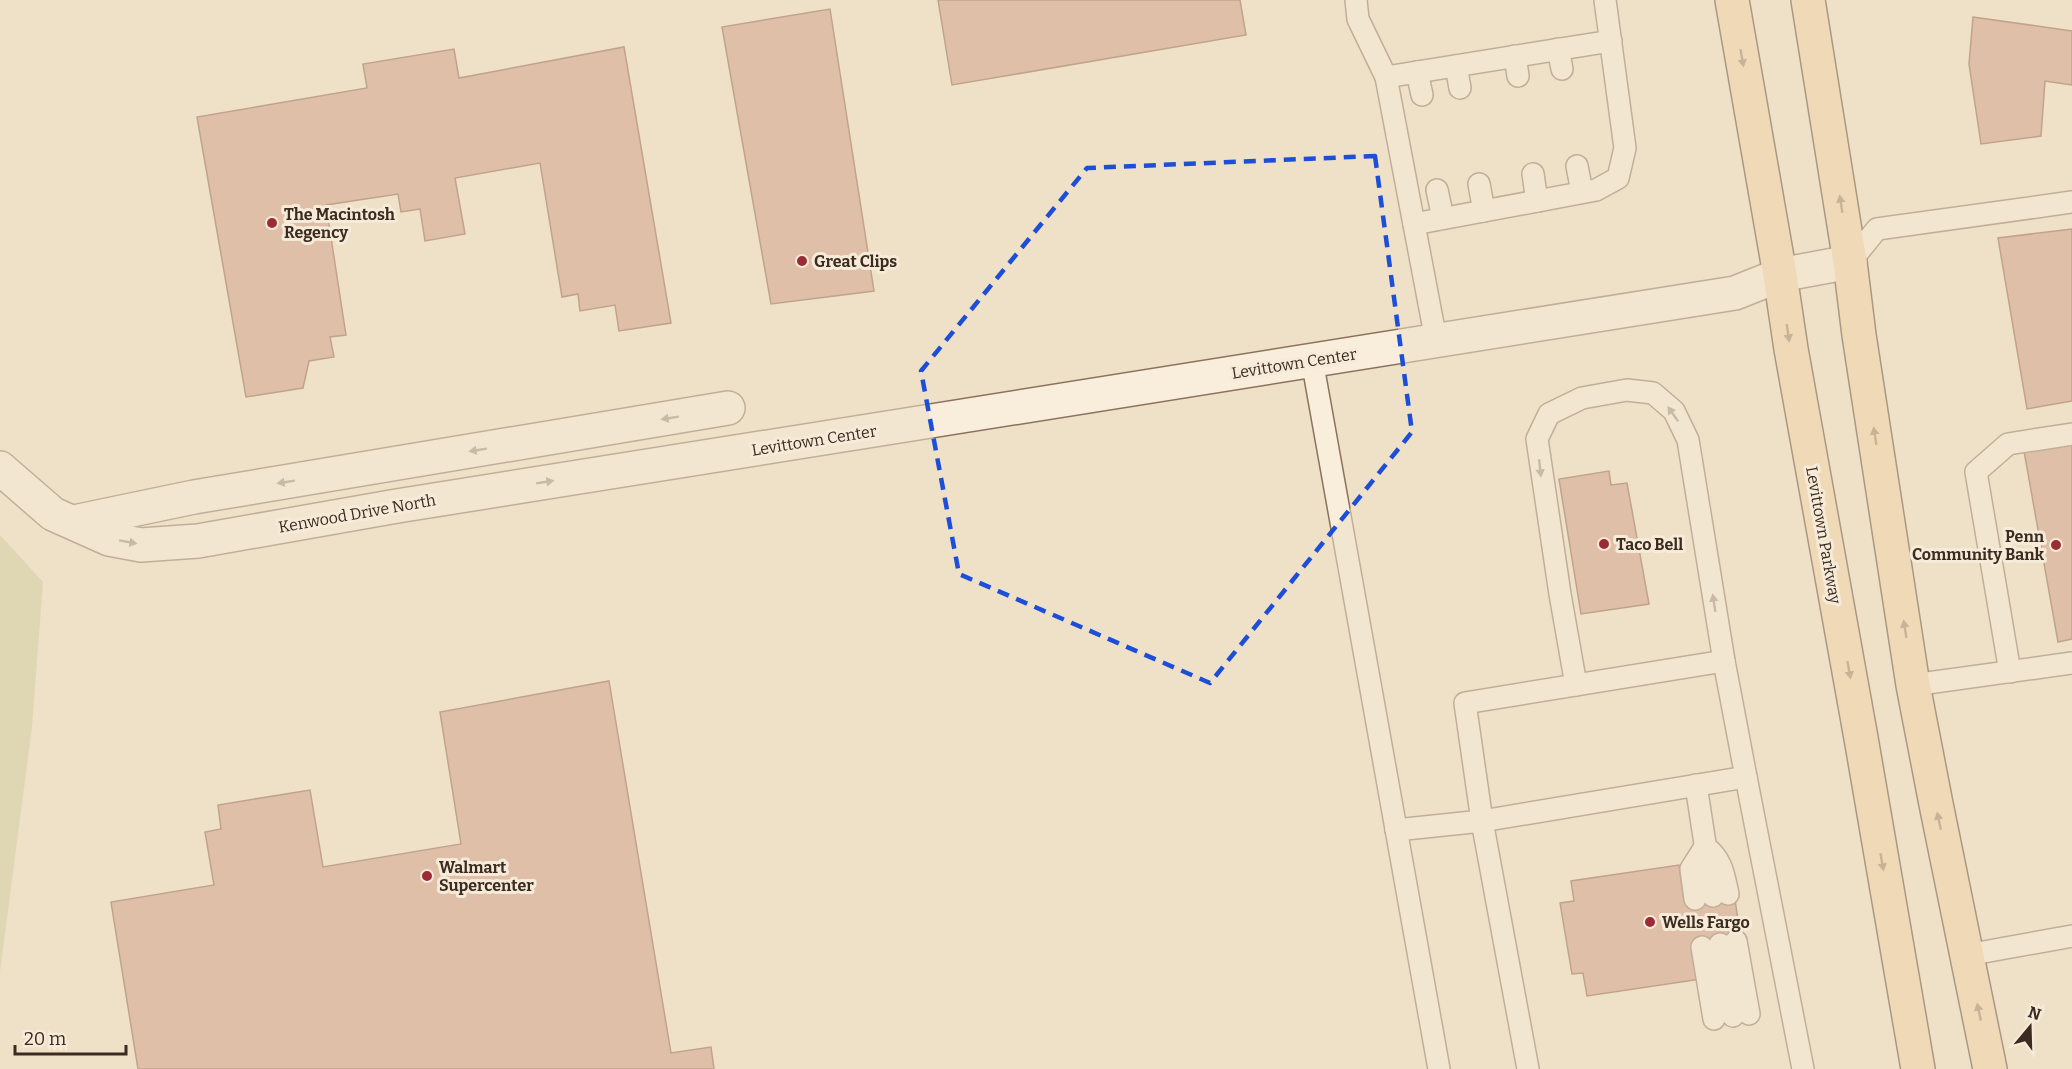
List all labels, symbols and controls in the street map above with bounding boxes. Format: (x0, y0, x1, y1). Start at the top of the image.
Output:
one-way arrow (1737, 48, 1746, 67)
one-way arrow (1836, 194, 1845, 213)
place label: The Macintosh Regency (284, 205, 395, 242)
marker: The Macintosh Regency (265, 216, 279, 230)
place label: Great Clips (814, 252, 897, 271)
marker: Great Clips (795, 254, 809, 268)
one-way arrow (1784, 324, 1793, 343)
street label: Levittown Center (1230, 344, 1358, 383)
one-way arrow (1668, 405, 1679, 422)
one-way arrow (661, 413, 680, 422)
street label: Levittown Center (750, 421, 878, 460)
one-way arrow (1870, 426, 1879, 445)
one-way arrow (468, 445, 487, 454)
one-way arrow (1535, 459, 1545, 478)
street label: Levittown Parkway (1802, 465, 1845, 606)
one-way arrow (276, 477, 295, 486)
one-way arrow (536, 478, 555, 487)
street label: Kenwood Drive North (277, 490, 437, 537)
place label: Penn Community Bank (1912, 527, 2045, 564)
place label: Taco Bell (1616, 535, 1683, 554)
marker: Taco Bell (1597, 537, 1611, 551)
one-way arrow (119, 538, 138, 547)
marker: Penn Community Bank (2049, 538, 2063, 552)
one-way arrow (1709, 593, 1718, 612)
one-way arrow (1900, 619, 1909, 638)
one-way arrow (1844, 660, 1853, 679)
one-way arrow (1934, 811, 1943, 830)
one-way arrow (1878, 852, 1887, 871)
place label: Walmart Supercenter (439, 858, 534, 895)
marker: Walmart Supercenter (420, 869, 434, 883)
place label: Wells Fargo (1662, 913, 1750, 932)
marker: Wells Fargo (1643, 915, 1657, 929)
north arrow (2000, 997, 2060, 1057)
one-way arrow (1974, 1002, 1983, 1021)
text: N (2026, 1002, 2044, 1024)
scale bar (15, 1018, 126, 1056)
text: 20 m (24, 1028, 66, 1050)

